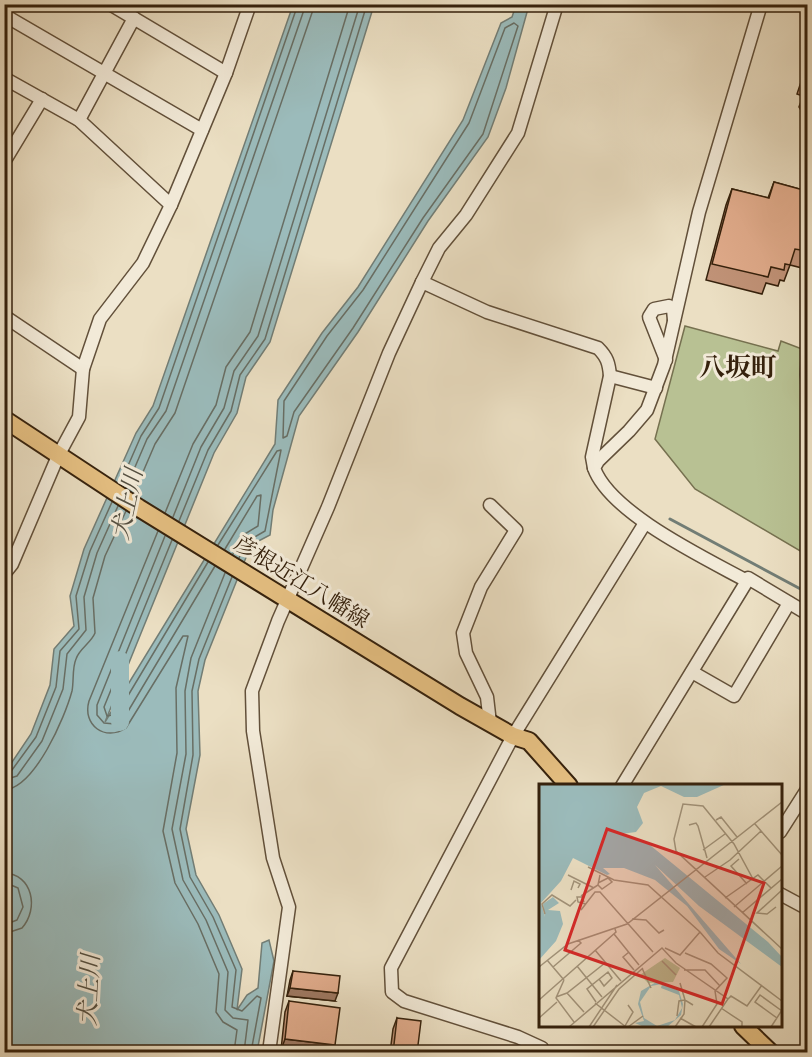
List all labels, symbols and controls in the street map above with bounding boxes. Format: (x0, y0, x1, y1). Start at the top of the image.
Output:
district label: 八坂町 (699, 350, 777, 384)
water label: 犬上川 (104, 463, 150, 542)
street label: 彦根近江八幡線 (229, 528, 375, 635)
inset map (539, 784, 782, 1027)
water label: 犬上川 (71, 950, 106, 1027)

